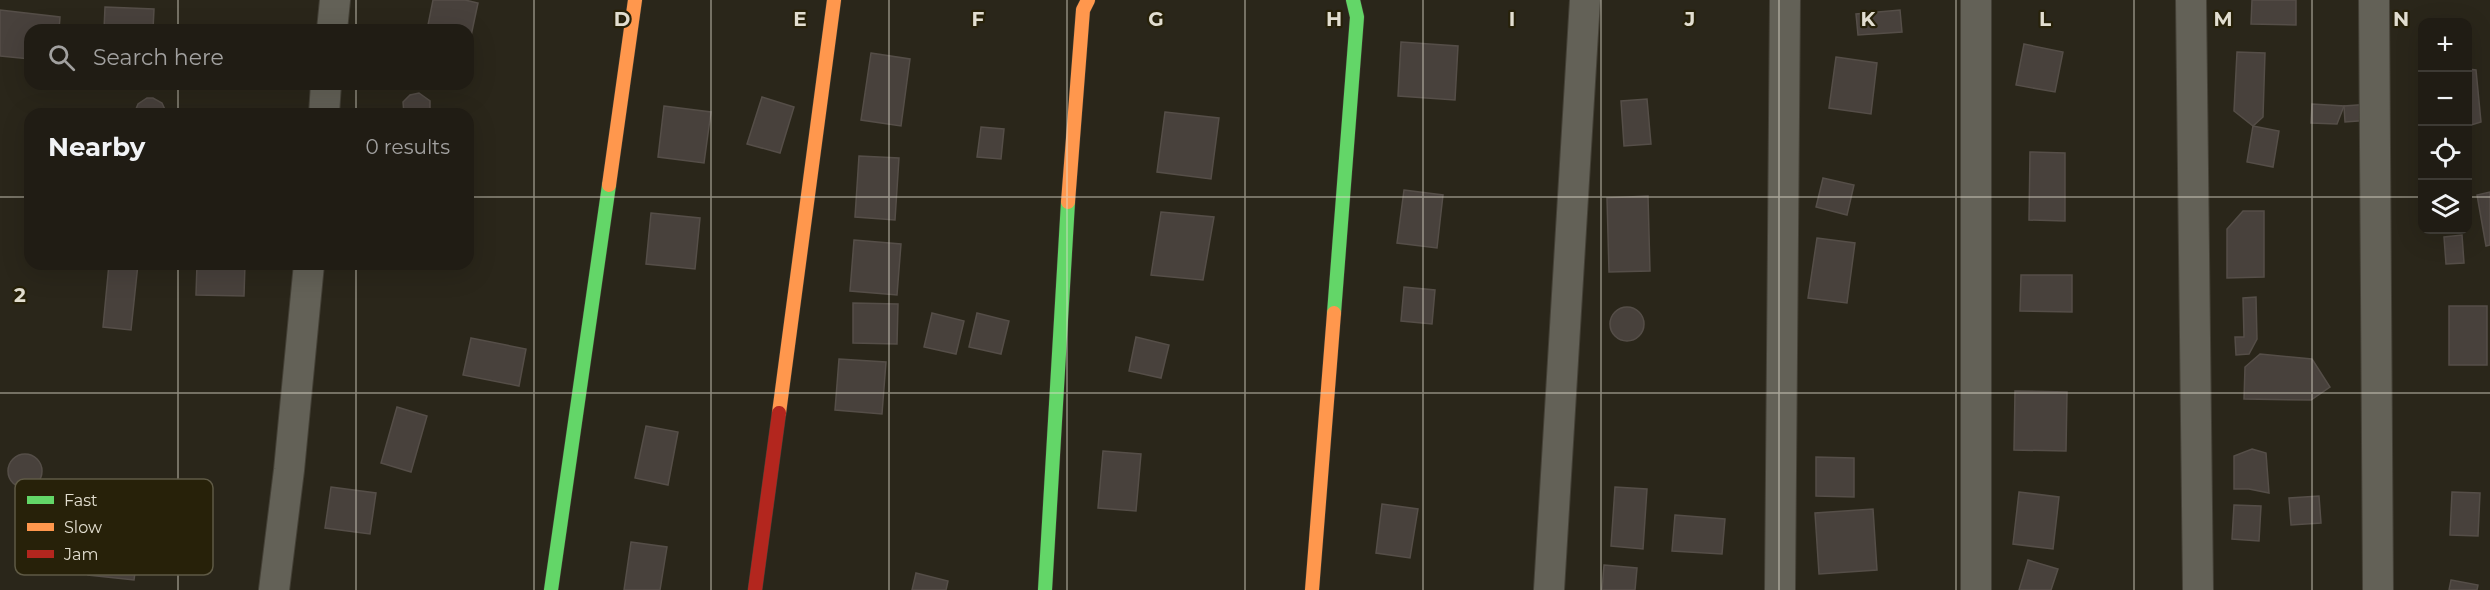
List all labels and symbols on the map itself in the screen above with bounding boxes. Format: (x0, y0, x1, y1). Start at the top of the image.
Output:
text: D (614, 7, 630, 31)
text: E (793, 7, 807, 31)
text: F (972, 7, 985, 31)
text: G (1148, 7, 1164, 31)
text: H (1326, 7, 1342, 31)
text: I (1509, 7, 1515, 31)
text: J (1684, 7, 1695, 31)
text: K (1861, 7, 1877, 31)
text: L (2039, 7, 2051, 31)
text: M (2213, 7, 2233, 31)
text: N (2393, 7, 2409, 31)
text: 2 (14, 283, 26, 307)
legend (15, 479, 213, 575)
text: Fast (64, 491, 98, 510)
text: Slow (64, 518, 102, 537)
text: Jam (63, 545, 98, 564)

